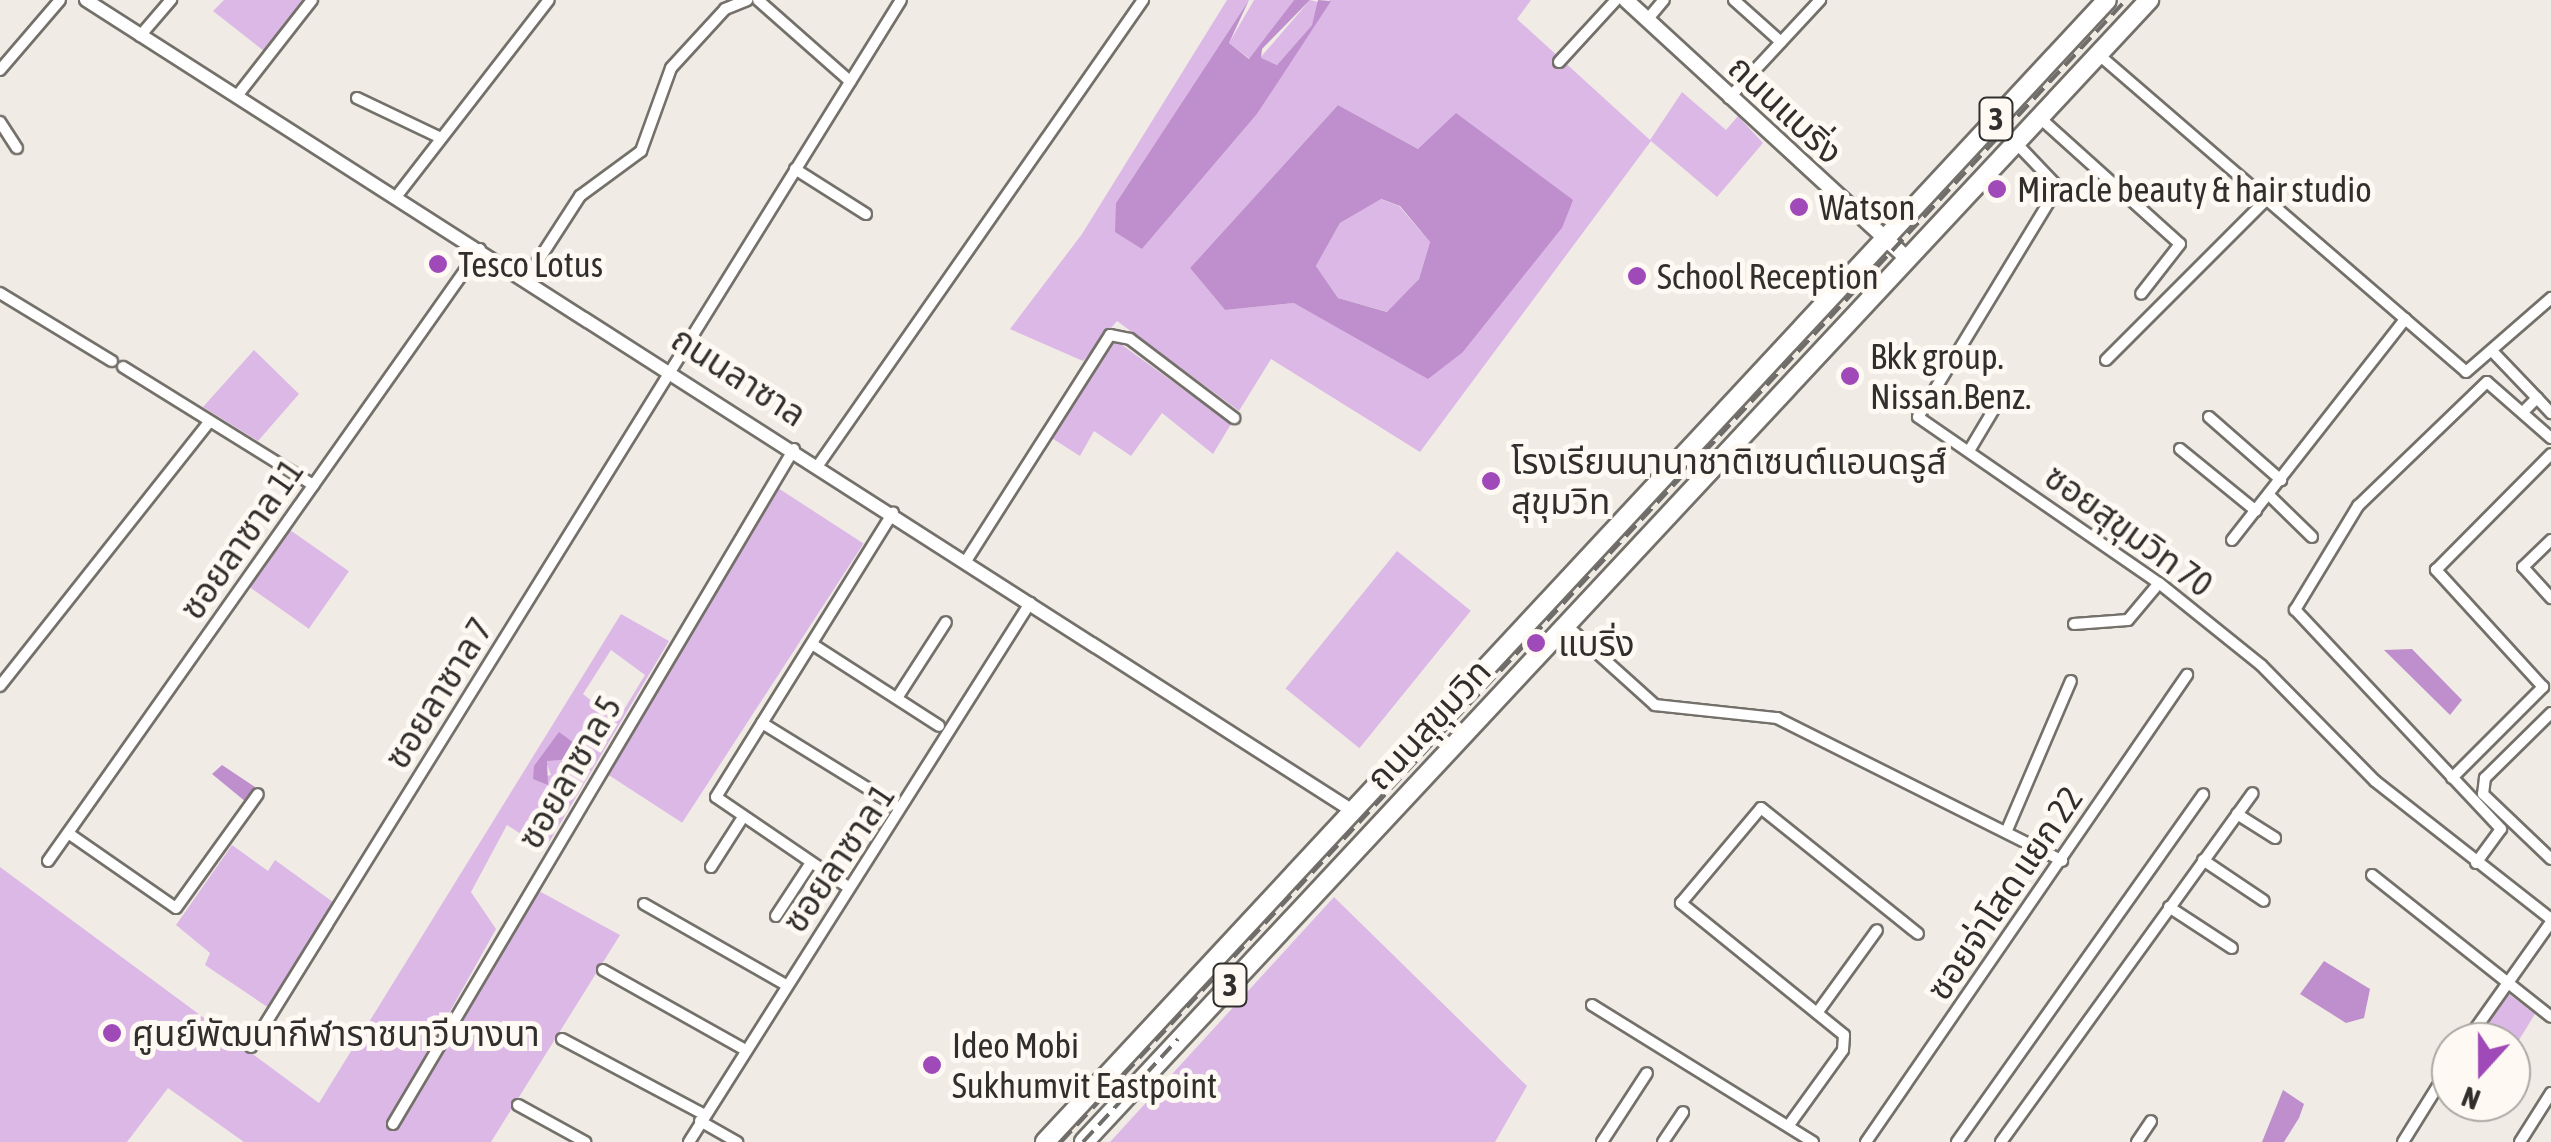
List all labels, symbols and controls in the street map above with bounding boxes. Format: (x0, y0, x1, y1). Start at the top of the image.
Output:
street label: ถนนแบริ่ง (1720, 46, 1852, 172)
road number: 3 (1976, 92, 2016, 146)
place label: Miracle beauty & hair studio (2017, 168, 2372, 210)
marker: Miracle beauty & hair studio (1986, 178, 2008, 200)
place label: Watson (1819, 186, 1915, 228)
marker: Watson (1788, 196, 1810, 218)
place label: Tesco Lotus (458, 243, 603, 285)
marker: Tesco Lotus (427, 253, 449, 275)
place label: School Reception (1657, 255, 1879, 297)
marker: School Reception (1626, 265, 1648, 287)
street label: ถนนลาซาล (664, 317, 814, 435)
place label: Bkk group. Nissan.Benz. (1870, 335, 2031, 417)
marker: Bkk group. Nissan.Benz. (1839, 365, 1861, 387)
place label: โรงเรียนนานาชาติเซนต์แอนดรูส์ สุขุมวิท (1511, 440, 1946, 522)
street label: ซอยลาซาล 11 (170, 451, 312, 627)
street label: ซอยสุขุมวิท 70 (2037, 455, 2221, 605)
marker: โรงเรียนนานาชาติเซนต์แอนดรูส์ สุขุมวิท (1480, 470, 1502, 492)
street label: ซอยลาซาล 7 (375, 610, 501, 776)
place label: แบริ่ง (1558, 622, 1635, 664)
marker: แบริ่ง (1523, 630, 1549, 656)
street label: ถนนสุขุมวิท (1357, 650, 1499, 798)
street label: ซอยลาซาล 5 (508, 688, 630, 856)
street label: ซอยลาซาล 1 (773, 776, 903, 940)
street label: ซอยจ่าโสด แยก 22 (1917, 778, 2091, 1008)
road number: 3 (1210, 958, 1250, 1012)
place label: ศูนย์พัฒนากีฬาราชนาวีบางนา (132, 1012, 540, 1054)
marker: ศูนย์พัฒนากีฬาราชนาวีบางนา (101, 1022, 123, 1044)
north arrow (2431, 1022, 2531, 1122)
place label: Ideo Mobi Sukhumvit Eastpoint (952, 1024, 1217, 1106)
marker: Ideo Mobi Sukhumvit Eastpoint (921, 1054, 943, 1076)
text: N (2458, 1080, 2484, 1116)

